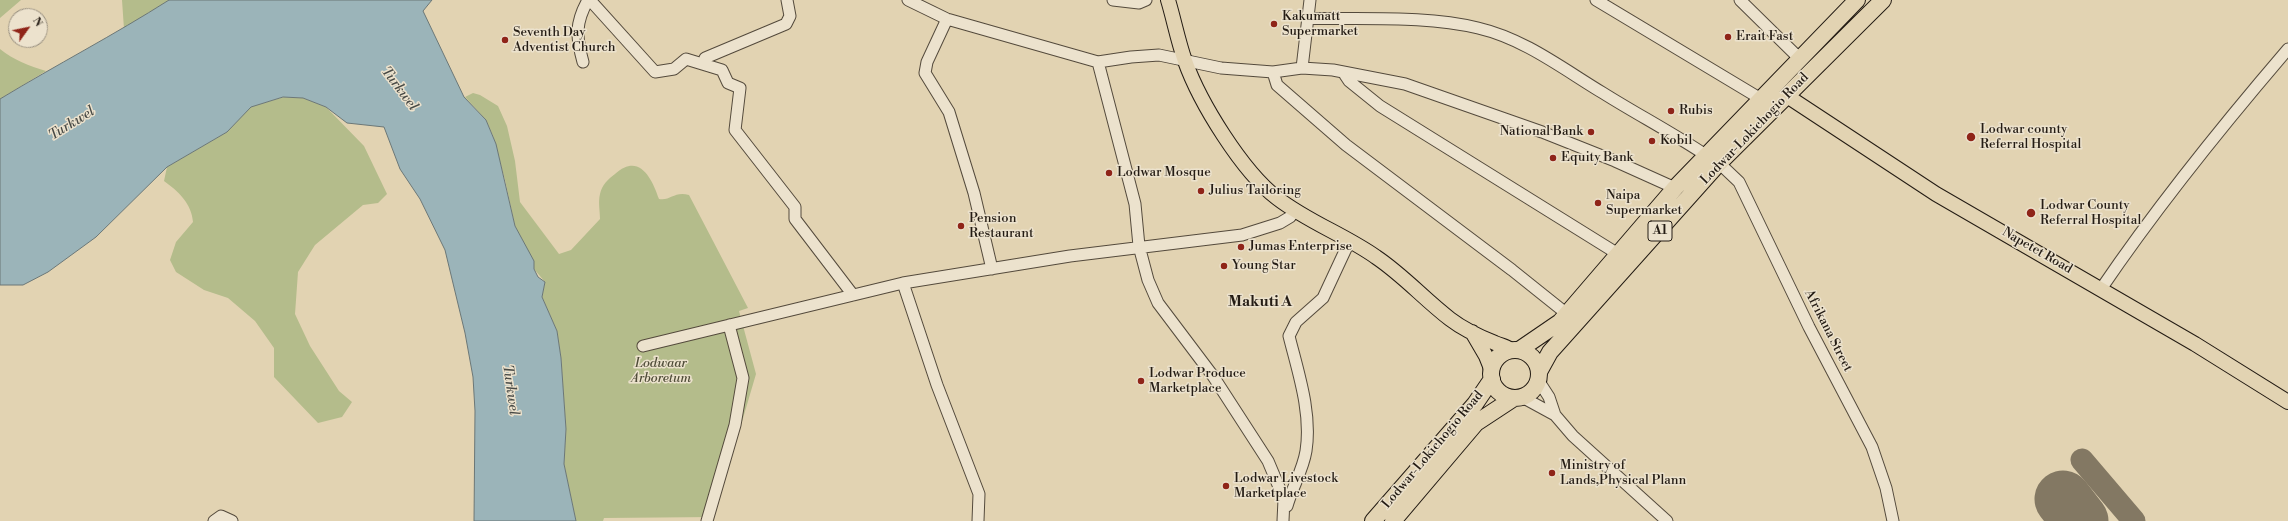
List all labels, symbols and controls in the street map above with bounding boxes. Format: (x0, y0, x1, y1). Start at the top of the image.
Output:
north arrow (8, 8, 48, 48)
place label: Kakumatt Supermarket (1282, 9, 1358, 40)
text: N (29, 15, 45, 29)
marker: Kakumatt Supermarket (1269, 19, 1279, 29)
place label: Seventh Day Adventist Church (513, 25, 616, 56)
place label: Erait Fast (1736, 29, 1793, 45)
marker: Erait Fast (1723, 32, 1733, 42)
marker: Seventh Day Adventist Church (500, 35, 510, 45)
water label: Turkwel (377, 64, 421, 114)
street label: Lodwar-Lokichogio Road (1698, 70, 1812, 188)
water label: Turkwel (46, 103, 98, 145)
place label: Rubis (1679, 103, 1713, 119)
marker: Rubis (1666, 106, 1676, 116)
place label: Lodwar county Referral Hospital (1980, 122, 2081, 153)
place label: National Bank (1500, 124, 1583, 140)
marker: National Bank (1586, 127, 1596, 137)
marker: Lodwar county Referral Hospital (1965, 131, 1977, 143)
place label: Kobil (1660, 133, 1692, 149)
marker: Kobil (1647, 136, 1657, 146)
place label: Equity Bank (1561, 150, 1633, 166)
marker: Equity Bank (1548, 153, 1558, 163)
place label: Lodwar Mosque (1117, 165, 1211, 181)
marker: Lodwar Mosque (1104, 168, 1114, 178)
place label: Julius Tailoring (1209, 183, 1301, 199)
marker: Julius Tailoring (1196, 186, 1206, 196)
place label: Naipa Supermarket (1606, 188, 1682, 219)
marker: Naipa Supermarket (1593, 198, 1603, 208)
place label: Lodwar County Referral Hospital (2040, 198, 2141, 229)
marker: Lodwar County Referral Hospital (2025, 207, 2037, 219)
place label: Pension Restaurant (969, 211, 1034, 242)
marker: Pension Restaurant (956, 221, 966, 231)
road number: A1 (1648, 221, 1672, 241)
street label: Napetet Road (1999, 225, 2075, 277)
place label: Jumas Enterprise (1249, 239, 1352, 255)
marker: Jumas Enterprise (1236, 242, 1246, 252)
place label: Young Star (1232, 258, 1296, 274)
marker: Young Star (1219, 261, 1229, 271)
street label: Afrikana Street (1801, 287, 1855, 375)
district label: Makuti A (1228, 293, 1292, 311)
park label: Lodwaar Arboretum (631, 356, 691, 387)
water label: Turkwel (498, 364, 522, 416)
place label: Lodwar Produce Marketplace (1149, 366, 1246, 397)
marker: Lodwar Produce Marketplace (1136, 376, 1146, 386)
street label: Lodwar-Lokichogio Road (1379, 388, 1487, 512)
place label: Ministry of Lands,Physical Plann (1560, 458, 1686, 489)
marker: Ministry of Lands,Physical Plann (1547, 468, 1557, 478)
place label: Lodwar Livestock Marketplace (1234, 471, 1338, 502)
marker: Lodwar Livestock Marketplace (1221, 481, 1231, 491)

